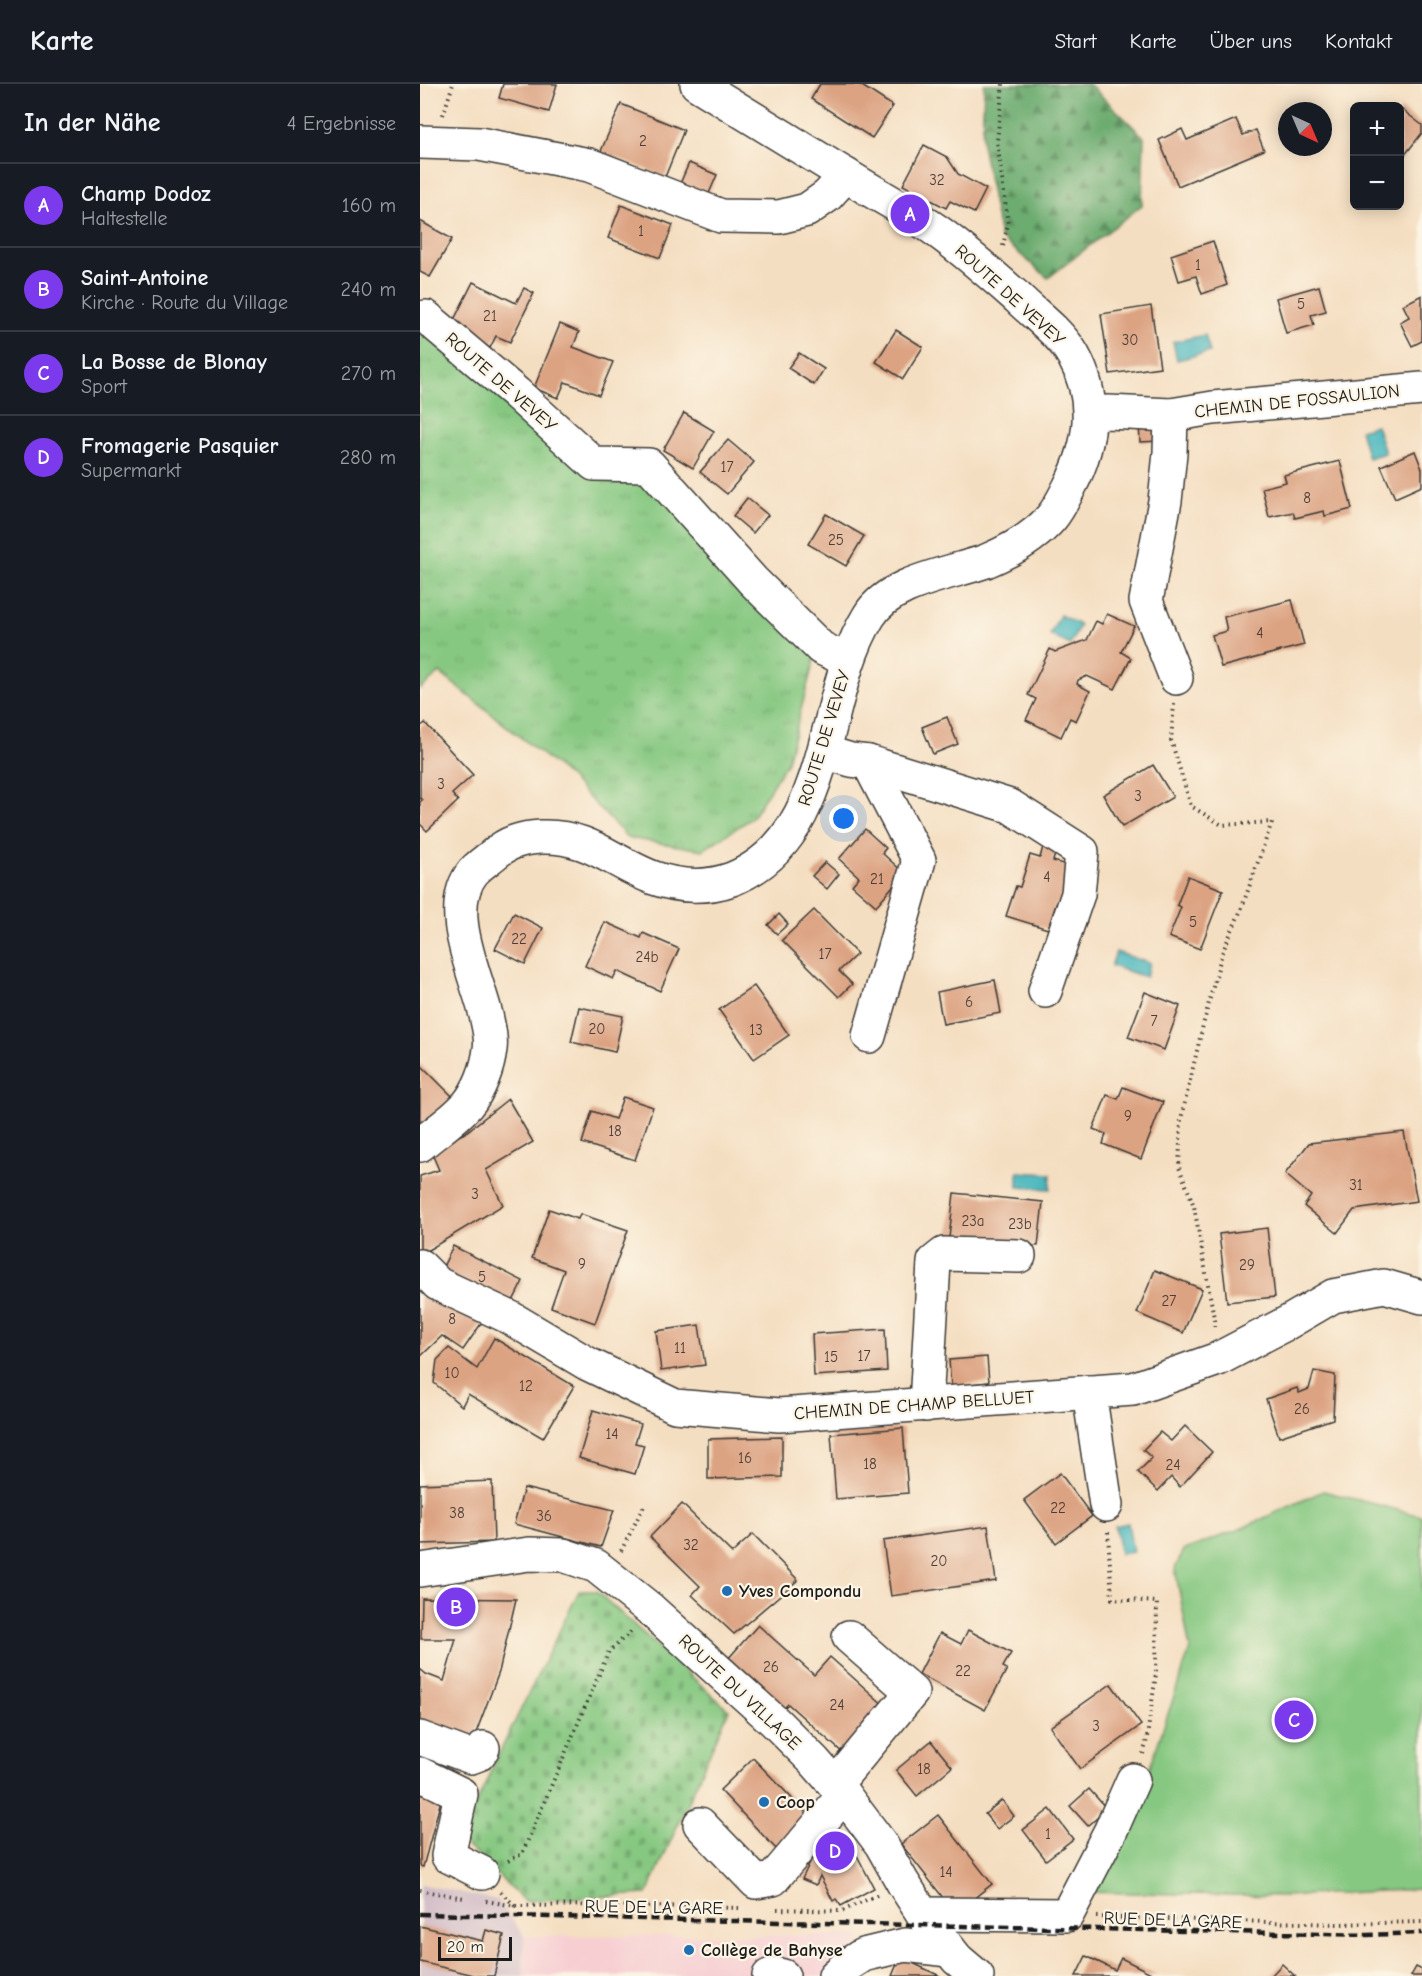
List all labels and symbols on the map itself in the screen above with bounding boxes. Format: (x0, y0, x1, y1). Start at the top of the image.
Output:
north arrow (1278, 102, 1332, 156)
house number: 2 (639, 132, 647, 150)
house number: 32 (929, 171, 945, 189)
pin: A (890, 192, 930, 236)
house number: 1 (638, 222, 644, 240)
street label: ROUTE DE VEVEY (950, 240, 1069, 351)
house number: 1 (1195, 256, 1201, 274)
house number: 5 (1297, 295, 1305, 313)
house number: 21 (483, 307, 497, 325)
street label: ROUTE DE VEVEY (441, 328, 561, 437)
house number: 30 (1122, 331, 1138, 349)
street label: CHEMIN DE FOSSAULION (1193, 380, 1401, 423)
house number: 17 (720, 458, 734, 476)
house number: 8 (1303, 489, 1311, 507)
house number: 25 (828, 531, 844, 549)
house number: 4 (1256, 624, 1264, 642)
street label: ROUTE DE VEVEY (794, 667, 855, 809)
house number: 3 (437, 775, 445, 793)
house number: 3 (1134, 787, 1142, 805)
your location (829, 804, 858, 833)
house number: 4 (1043, 868, 1051, 886)
house number: 21 (870, 870, 884, 888)
house number: 5 (1189, 913, 1197, 931)
house number: 22 (511, 930, 527, 948)
house number: 17 (818, 945, 832, 963)
house number: 24b (635, 948, 659, 966)
house number: 6 (965, 993, 973, 1011)
house number: 7 (1150, 1012, 1158, 1030)
house number: 20 (589, 1020, 605, 1038)
house number: 13 (749, 1021, 763, 1039)
house number: 9 (1124, 1107, 1132, 1125)
house number: 18 (608, 1122, 622, 1140)
house number: 31 (1349, 1176, 1363, 1194)
house number: 3 (471, 1185, 479, 1203)
house number: 23a (961, 1212, 985, 1230)
house number: 23b (1008, 1215, 1032, 1233)
house number: 9 (578, 1255, 586, 1273)
house number: 29 (1239, 1256, 1255, 1274)
house number: 5 (478, 1268, 486, 1286)
house number: 27 (1162, 1292, 1176, 1310)
house number: 8 (448, 1310, 456, 1328)
house number: 11 (674, 1339, 686, 1357)
house number: 17 (857, 1347, 871, 1365)
house number: 15 (824, 1348, 838, 1366)
house number: 10 (444, 1364, 460, 1382)
house number: 12 (519, 1377, 533, 1395)
street label: CHEMIN DE CHAMP BELLUET (793, 1387, 1036, 1424)
house number: 26 (1294, 1400, 1310, 1418)
house number: 14 (605, 1425, 619, 1443)
house number: 16 (738, 1449, 752, 1467)
house number: 18 (863, 1455, 877, 1473)
house number: 24 (1165, 1456, 1181, 1474)
house number: 22 (1050, 1499, 1066, 1517)
house number: 38 (449, 1504, 465, 1522)
house number: 36 (536, 1507, 552, 1525)
house number: 32 (683, 1536, 699, 1554)
house number: 20 (931, 1552, 947, 1570)
place label: Yves Compondu (739, 1581, 861, 1602)
pin: B (436, 1584, 476, 1630)
marker: Yves Compondu (720, 1584, 734, 1598)
street label: ROUTE DU VILLAGE (674, 1630, 805, 1755)
house number: 26 (763, 1658, 779, 1676)
house number: 22 (955, 1662, 971, 1680)
house number: 24 (829, 1696, 845, 1714)
pin: C (1274, 1698, 1314, 1742)
house number: 3 (1092, 1717, 1100, 1735)
house number: 18 (917, 1760, 931, 1778)
place label: Coop (776, 1792, 815, 1813)
marker: Coop (757, 1795, 771, 1809)
house number: 1 (1045, 1825, 1051, 1843)
pin: D (816, 1828, 854, 1874)
house number: 14 (939, 1863, 953, 1881)
street label: RUE DE LA GARE (585, 1896, 724, 1919)
street label: RUE DE LA GARE (1103, 1908, 1243, 1933)
scale bar (438, 1934, 512, 1962)
place label: Collège de Bahyse (701, 1940, 843, 1961)
marker: Collège de Bahyse (682, 1943, 696, 1957)

